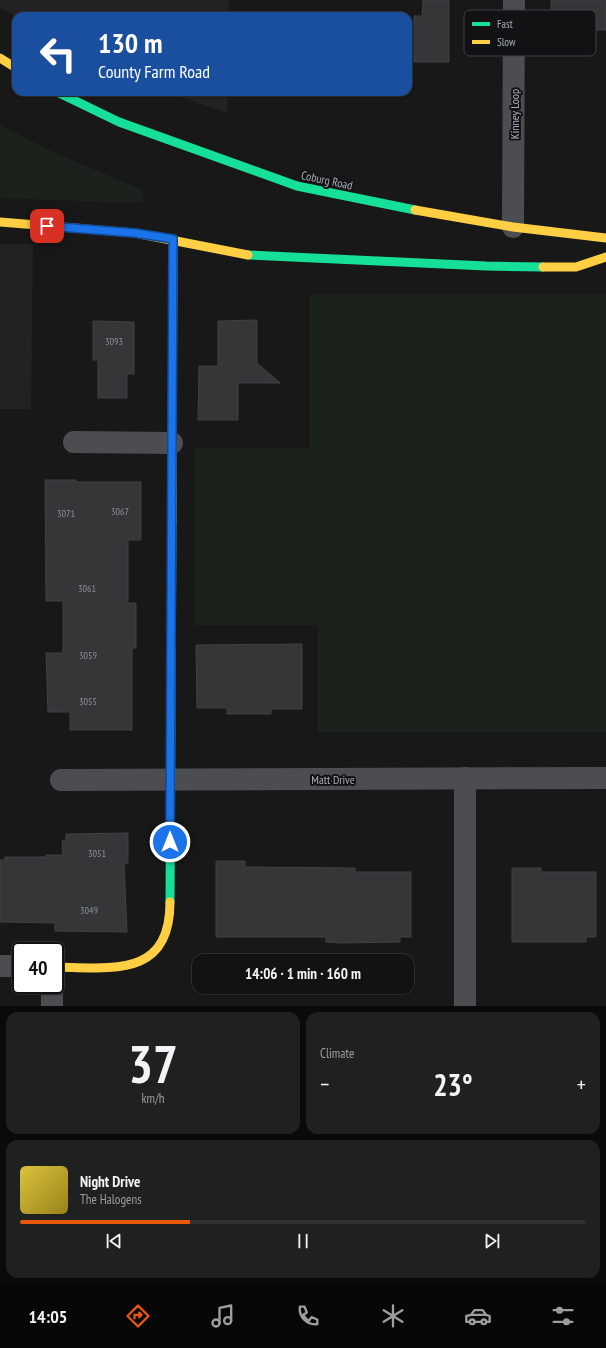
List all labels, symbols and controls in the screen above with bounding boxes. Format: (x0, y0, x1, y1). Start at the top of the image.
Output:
legend (464, 10, 596, 56)
text: Fast (497, 17, 513, 31)
text: 130 m (98, 24, 162, 61)
icon: left (32, 28, 84, 80)
text: Slow (497, 35, 516, 49)
text: County Farm Road (98, 60, 210, 83)
street label: Kinney Loop (507, 89, 522, 139)
street label: Coburg Road (300, 167, 354, 193)
pin (30, 209, 64, 243)
icon: arrive (36, 215, 58, 237)
house number: 3093 (105, 335, 123, 348)
house number: 3067 (111, 505, 129, 518)
house number: 3071 (57, 507, 75, 520)
house number: 3061 (78, 582, 96, 595)
house number: 3059 (79, 649, 97, 662)
house number: 3055 (79, 695, 97, 708)
street label: Matt Drive (311, 772, 355, 787)
position arrow (149, 821, 191, 863)
house number: 3051 (88, 847, 106, 860)
house number: 3049 (80, 904, 98, 917)
speed limit sign: 40 (12, 942, 64, 994)
text: 14:06 · 1 min · 160 m (245, 964, 361, 983)
text: 37 (128, 1030, 178, 1097)
text: Climate (320, 1045, 354, 1062)
text: 23° (433, 1065, 473, 1104)
text: − (320, 1070, 329, 1098)
text: + (577, 1070, 586, 1098)
text: km/h (141, 1090, 165, 1107)
text: Night Drive (80, 1172, 140, 1191)
text: The Halogens (80, 1191, 142, 1208)
icon: previous (103, 1230, 125, 1252)
icon: pause (292, 1230, 314, 1252)
icon: next (481, 1230, 503, 1252)
icon: directions (124, 1302, 152, 1330)
icon: music (209, 1302, 237, 1330)
icon: phone (294, 1302, 322, 1330)
icon: climate (379, 1302, 407, 1330)
icon: car (464, 1302, 492, 1330)
icon: filters (549, 1302, 577, 1330)
text: 14:05 (29, 1305, 67, 1328)

